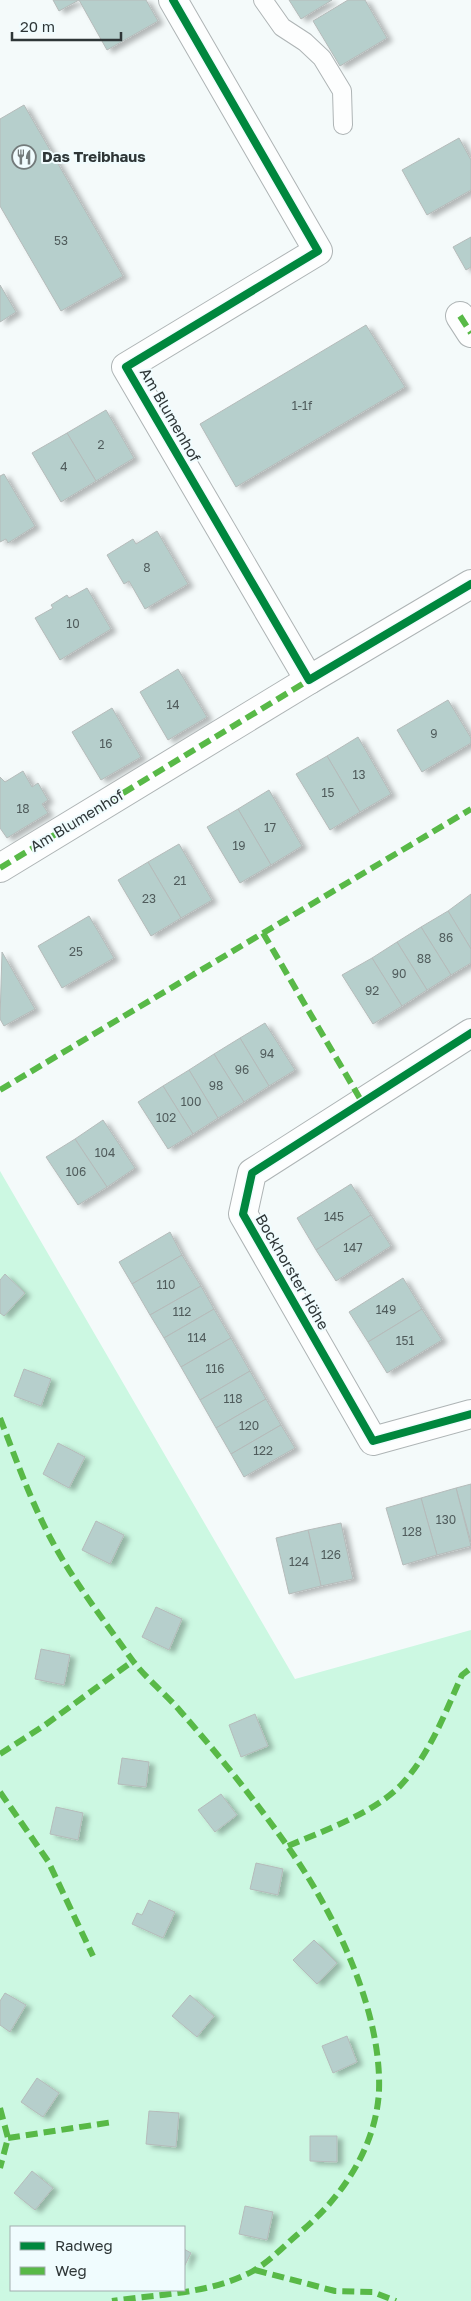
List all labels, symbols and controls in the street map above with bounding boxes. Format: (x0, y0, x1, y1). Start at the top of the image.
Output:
scale bar (12, 10, 121, 42)
text: 20 m (20, 17, 55, 35)
restaurant icon: Das Treibhaus (11, 144, 37, 170)
place label: Das Treibhaus (42, 147, 146, 165)
house number: 53 (54, 233, 68, 248)
street label: Am Blumenhof (137, 364, 205, 465)
house number: 1-1f (292, 398, 313, 413)
house number: 2 (98, 437, 105, 452)
house number: 4 (60, 459, 68, 474)
house number: 8 (143, 560, 151, 575)
house number: 10 (66, 616, 80, 631)
house number: 14 (166, 697, 180, 712)
house number: 9 (430, 726, 438, 741)
house number: 16 (99, 736, 113, 751)
house number: 13 (353, 767, 365, 782)
street label: Am Blumenhof (27, 785, 127, 855)
house number: 15 (322, 785, 334, 800)
house number: 18 (16, 801, 30, 816)
house number: 17 (264, 820, 276, 835)
house number: 19 (232, 838, 246, 853)
house number: 21 (174, 873, 187, 888)
house number: 23 (142, 891, 156, 906)
house number: 86 (439, 930, 453, 945)
house number: 25 (69, 944, 83, 959)
house number: 88 (417, 951, 431, 966)
house number: 90 (392, 966, 406, 981)
house number: 92 (365, 983, 379, 998)
house number: 94 (260, 1046, 274, 1061)
house number: 96 (235, 1062, 249, 1077)
house number: 98 (209, 1078, 223, 1093)
house number: 100 (181, 1094, 201, 1109)
house number: 102 (156, 1110, 176, 1125)
house number: 104 (95, 1145, 115, 1160)
house number: 106 (66, 1164, 86, 1179)
house number: 145 (324, 1209, 344, 1224)
street label: Bockhorster Höhe (252, 1211, 333, 1333)
house number: 147 (343, 1240, 363, 1255)
house number: 110 (156, 1277, 176, 1292)
house number: 149 (376, 1302, 396, 1317)
house number: 112 (173, 1304, 191, 1319)
house number: 114 (188, 1330, 206, 1345)
house number: 151 (396, 1333, 414, 1348)
house number: 116 (206, 1361, 224, 1376)
house number: 118 (224, 1391, 242, 1406)
house number: 120 (239, 1418, 259, 1433)
house number: 122 (253, 1443, 273, 1458)
house number: 130 (436, 1512, 456, 1527)
house number: 128 (402, 1524, 422, 1539)
house number: 126 (321, 1547, 341, 1562)
house number: 124 (289, 1554, 309, 1569)
legend (10, 2226, 185, 2291)
text: Radweg (55, 2236, 113, 2254)
text: Weg (55, 2261, 87, 2279)

